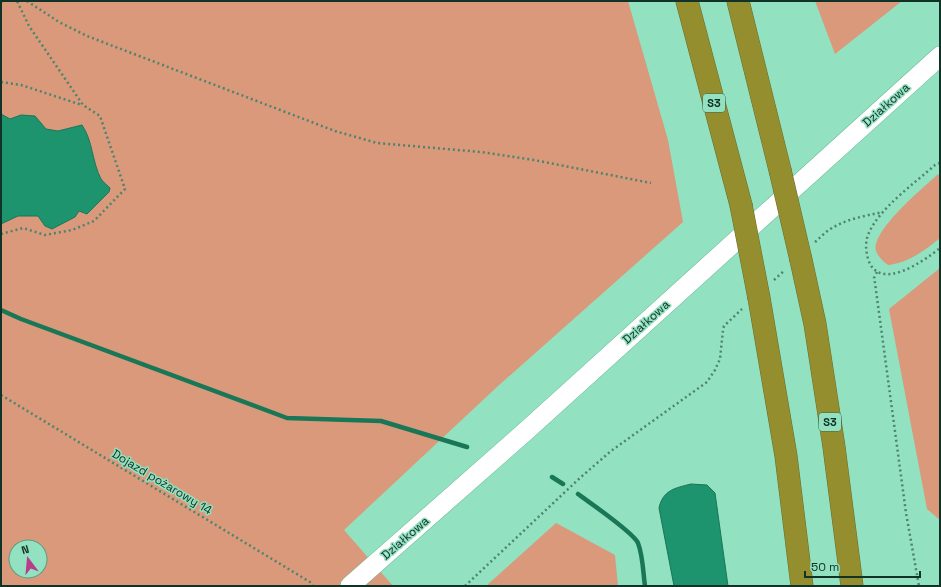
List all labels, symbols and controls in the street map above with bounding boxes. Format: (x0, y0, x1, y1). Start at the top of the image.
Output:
street label: Działkowa (859, 80, 913, 130)
road number: S3 (703, 94, 725, 112)
street label: Działkowa (619, 297, 673, 347)
road number: S3 (819, 413, 841, 431)
street label: Dojazd pożarowy 14 (109, 446, 216, 519)
street label: Działkowa (378, 513, 432, 563)
north arrow (8, 539, 48, 579)
text: N (20, 542, 31, 557)
scale bar (805, 553, 920, 579)
text: 50 m (811, 559, 839, 575)

